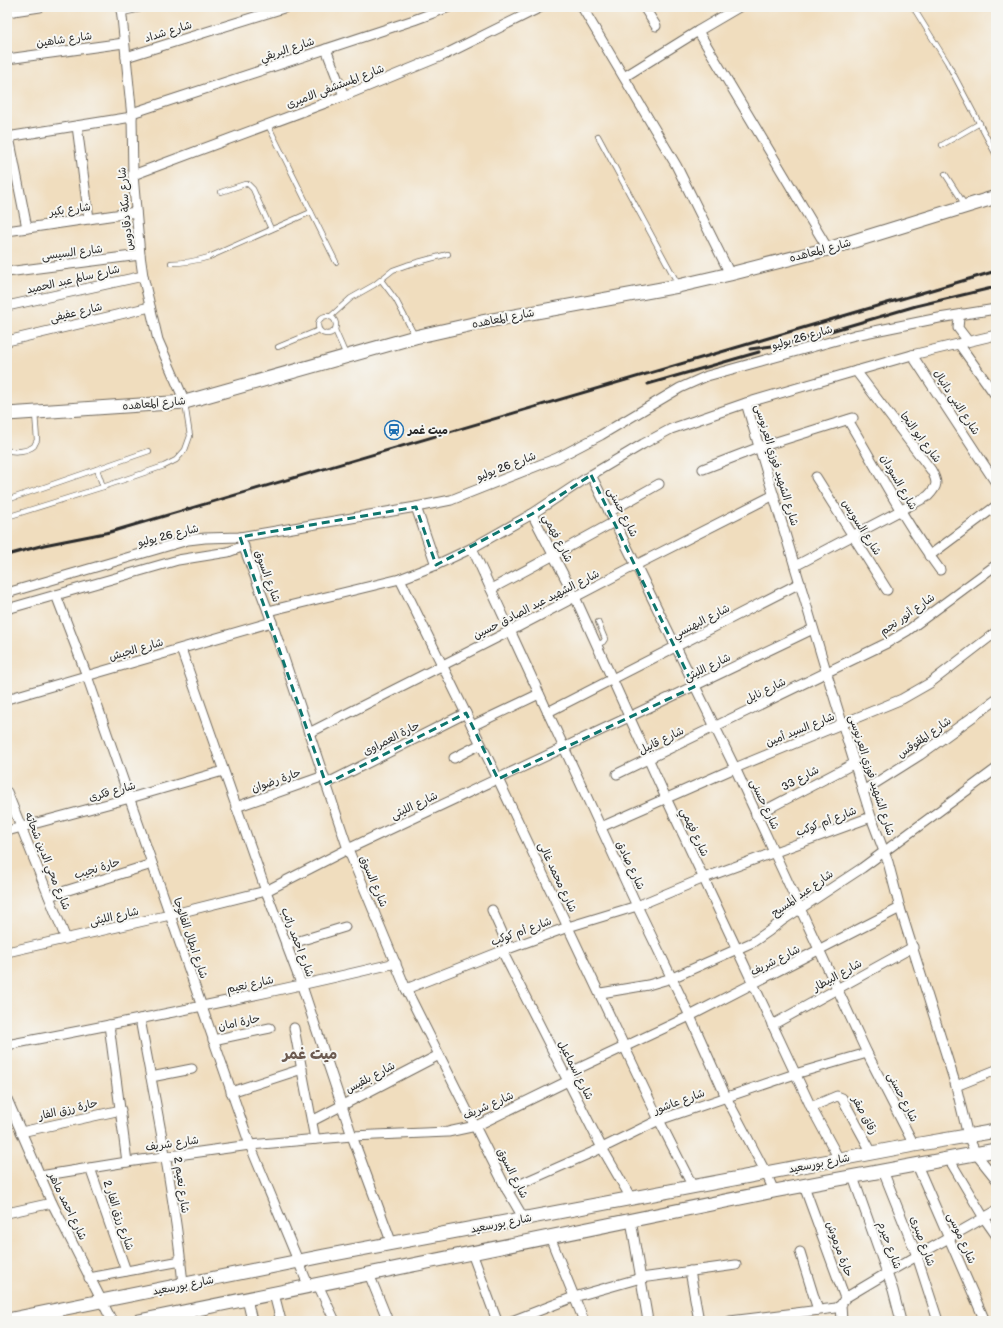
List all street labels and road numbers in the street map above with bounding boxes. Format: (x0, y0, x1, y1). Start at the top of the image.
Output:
street label: شارع شداد (143, 18, 194, 47)
street label: شارع شاهين (35, 29, 93, 52)
street label: شارع البريقي (258, 35, 317, 68)
street label: شارع المستشفى الاميرى (284, 62, 387, 113)
street label: شارع سكة دقادوس (115, 166, 138, 251)
street label: شارع بكير (47, 200, 92, 221)
street label: شارع المعاهده (788, 236, 853, 267)
street label: شارع السيسى (41, 242, 104, 265)
street label: شارع سالم عبد الحميد (25, 262, 121, 298)
street label: شارع عفيفى (49, 300, 104, 327)
street label: شارع المعاهده (471, 306, 536, 333)
street label: شارع 26 يوليو (769, 323, 835, 355)
street label: شارع النبى دانيال (929, 367, 982, 438)
street label: شارع المعاهده (122, 394, 186, 415)
street label: شارع الشهيد فوزي العرنوسى (750, 403, 801, 528)
street label: شارع ابو النجا (896, 409, 944, 466)
street label: شارع 26 يوليو (474, 449, 538, 486)
street label: شارع السودان (876, 452, 920, 513)
street label: شارع حسنى (603, 485, 641, 540)
street label: شارع السويس (838, 497, 884, 559)
street label: شارع فهمي (536, 512, 575, 566)
street label: شارع 26 يوليو (135, 522, 201, 552)
street label: شارع السوق (250, 548, 283, 605)
street label: شارع الشهيد عبد الصادق حسين (471, 567, 602, 644)
street label: شارع أنور نجم (877, 591, 938, 640)
street label: شارع البهنسي (671, 602, 734, 645)
street label: شارع الجيش (108, 636, 165, 665)
street label: شارع الليثى (682, 651, 734, 686)
street label: شارع نايل (743, 675, 789, 708)
street label: شارع السيد أمين (764, 710, 837, 751)
street label: شارع الشهيد فوزي العرنوسى (844, 713, 897, 838)
street label: شارع المقوقس (895, 714, 955, 762)
street label: حارة العمراوى (361, 719, 422, 758)
street label: شارع قابيل (636, 724, 687, 759)
street label: شارع 33 (779, 763, 822, 795)
street label: حارة رضوان (250, 766, 303, 796)
street label: شارع حسنى (745, 777, 782, 832)
street label: شارع فكرى (87, 779, 138, 806)
street label: شارع الليثى (389, 789, 441, 824)
street label: شارع أم كوكب (794, 804, 859, 841)
street label: شارع فهمي (674, 806, 711, 860)
street label: شارع محي الدين شحاته (18, 811, 73, 913)
street label: شارع صادق (612, 839, 648, 893)
street label: شارع محمد غالى (534, 840, 579, 915)
street label: شارع السوق (355, 853, 390, 910)
street label: حارة نجيب (73, 855, 122, 883)
street label: شارع عبد المسيح (769, 867, 837, 921)
street label: شارع ابطال الفالوجا (169, 896, 210, 981)
street label: شارع الليثى (88, 905, 141, 930)
street label: شارع احمد راتب (276, 906, 317, 979)
street label: شارع أم كوكب (489, 914, 554, 950)
street label: شارع شريف (748, 942, 803, 980)
street label: شارع البيطار (810, 957, 865, 996)
street label: شارع نعيم (226, 973, 275, 998)
street label: حارة امان (217, 1012, 261, 1033)
street label: شارع اسماعيل (553, 1038, 596, 1103)
street label: شارع بلقيس (343, 1059, 398, 1098)
street label: شارع حسنى (883, 1070, 921, 1125)
street label: شارع عاشور (651, 1086, 707, 1119)
street label: شارع شريف (461, 1089, 516, 1124)
street label: زقاق صقر (849, 1093, 880, 1137)
street label: حارة رزق الفار (36, 1096, 99, 1123)
street label: شارع شريف (145, 1133, 200, 1156)
street label: شارع السوق (493, 1146, 531, 1201)
street label: شارع بورسعيد (787, 1151, 851, 1178)
street label: شارع نعيم 2 (169, 1156, 192, 1214)
street label: شارع احمد ماهر (43, 1169, 90, 1243)
street label: شارع رزق الفار 2 (99, 1178, 137, 1253)
street label: شارع بورسعيد (469, 1211, 533, 1238)
street label: شارع موسى (943, 1211, 979, 1267)
street label: شارع صبرى (906, 1214, 938, 1269)
street label: حارة مرموش (823, 1220, 856, 1279)
street label: شارع حيرم (873, 1220, 904, 1271)
street label: شارع بورسعيد (151, 1273, 215, 1300)

